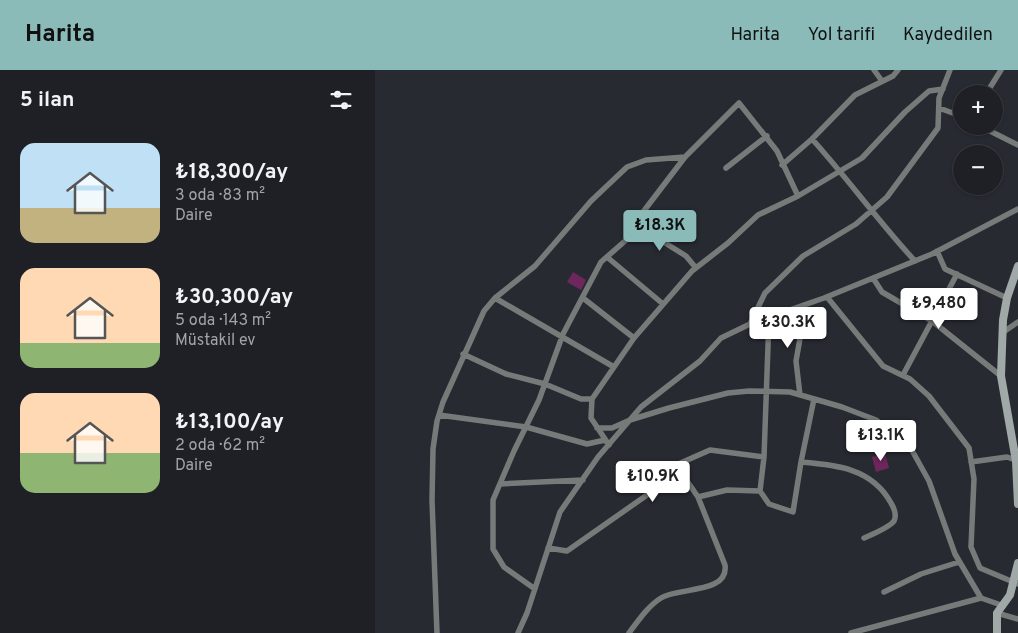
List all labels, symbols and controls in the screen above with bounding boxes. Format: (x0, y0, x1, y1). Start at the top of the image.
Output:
text: Harita (25, 20, 95, 50)
text: Harita (730, 24, 780, 47)
text: Yol tarifi (808, 24, 875, 47)
text: Kaydedilen (903, 24, 993, 47)
map controls (953, 85, 1003, 195)
button: + (953, 85, 1003, 135)
icon: filters (327, 86, 355, 114)
text: 5 ilan (20, 87, 74, 114)
button: − (953, 145, 1003, 195)
text: ₺18,300/ay (175, 159, 288, 186)
icon: home (60, 163, 120, 223)
text: 3 oda · 83 m² (175, 186, 265, 206)
text: Daire (175, 206, 213, 226)
pin: ₺18.3K (619, 210, 701, 252)
text: ₺18.3K (634, 216, 686, 236)
text: ₺30,300/ay (175, 284, 293, 311)
icon: home (60, 288, 120, 348)
pin: ₺9,480 (898, 288, 980, 330)
text: ₺9,480 (912, 294, 966, 314)
pin: ₺30.3K (747, 306, 829, 349)
text: 5 oda · 143 m² (175, 311, 271, 331)
text: ₺30.3K (760, 313, 816, 333)
text: Müstakil ev (175, 331, 256, 351)
text: ₺13,100/ay (175, 409, 284, 436)
icon: home (60, 413, 120, 473)
pin: ₺13.1K (840, 420, 922, 462)
text: ₺13.1K (857, 426, 905, 446)
text: 2 oda · 62 m² (175, 436, 265, 456)
text: Daire (175, 456, 213, 476)
pin: ₺10.9K (612, 460, 694, 503)
text: ₺10.9K (627, 467, 679, 487)

